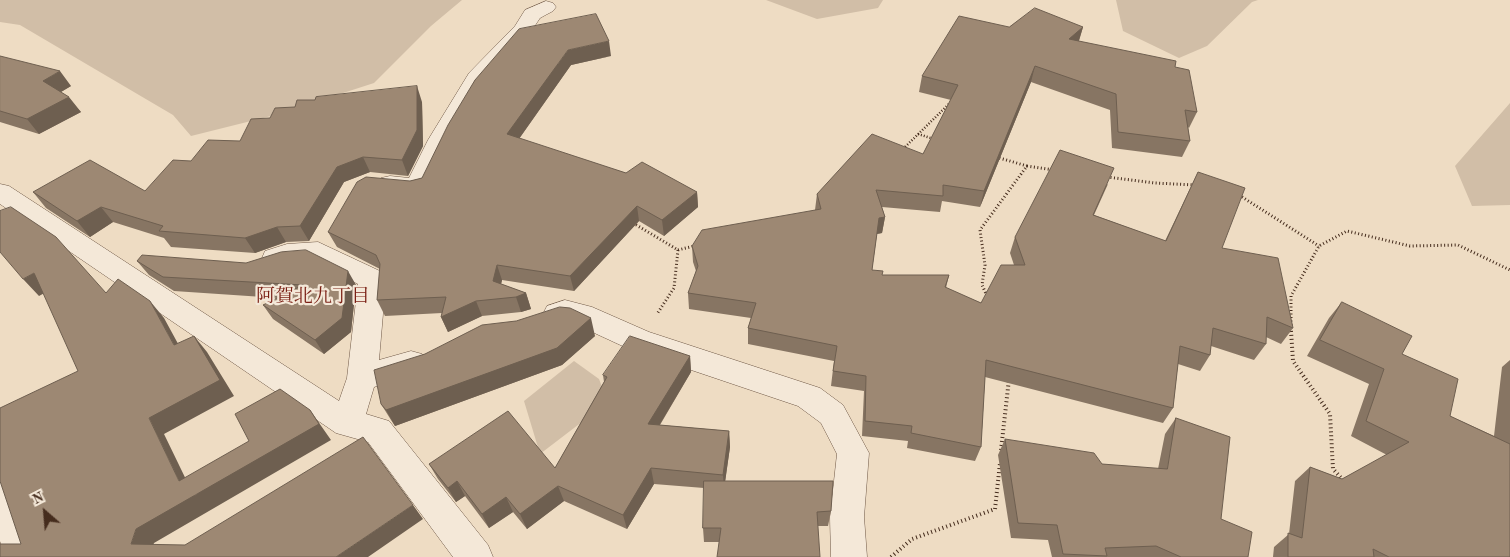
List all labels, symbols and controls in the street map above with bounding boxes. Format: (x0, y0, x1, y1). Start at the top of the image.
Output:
district label: 阿賀北九丁目 (256, 286, 370, 308)
north arrow (20, 487, 70, 537)
text: N (30, 490, 46, 507)

